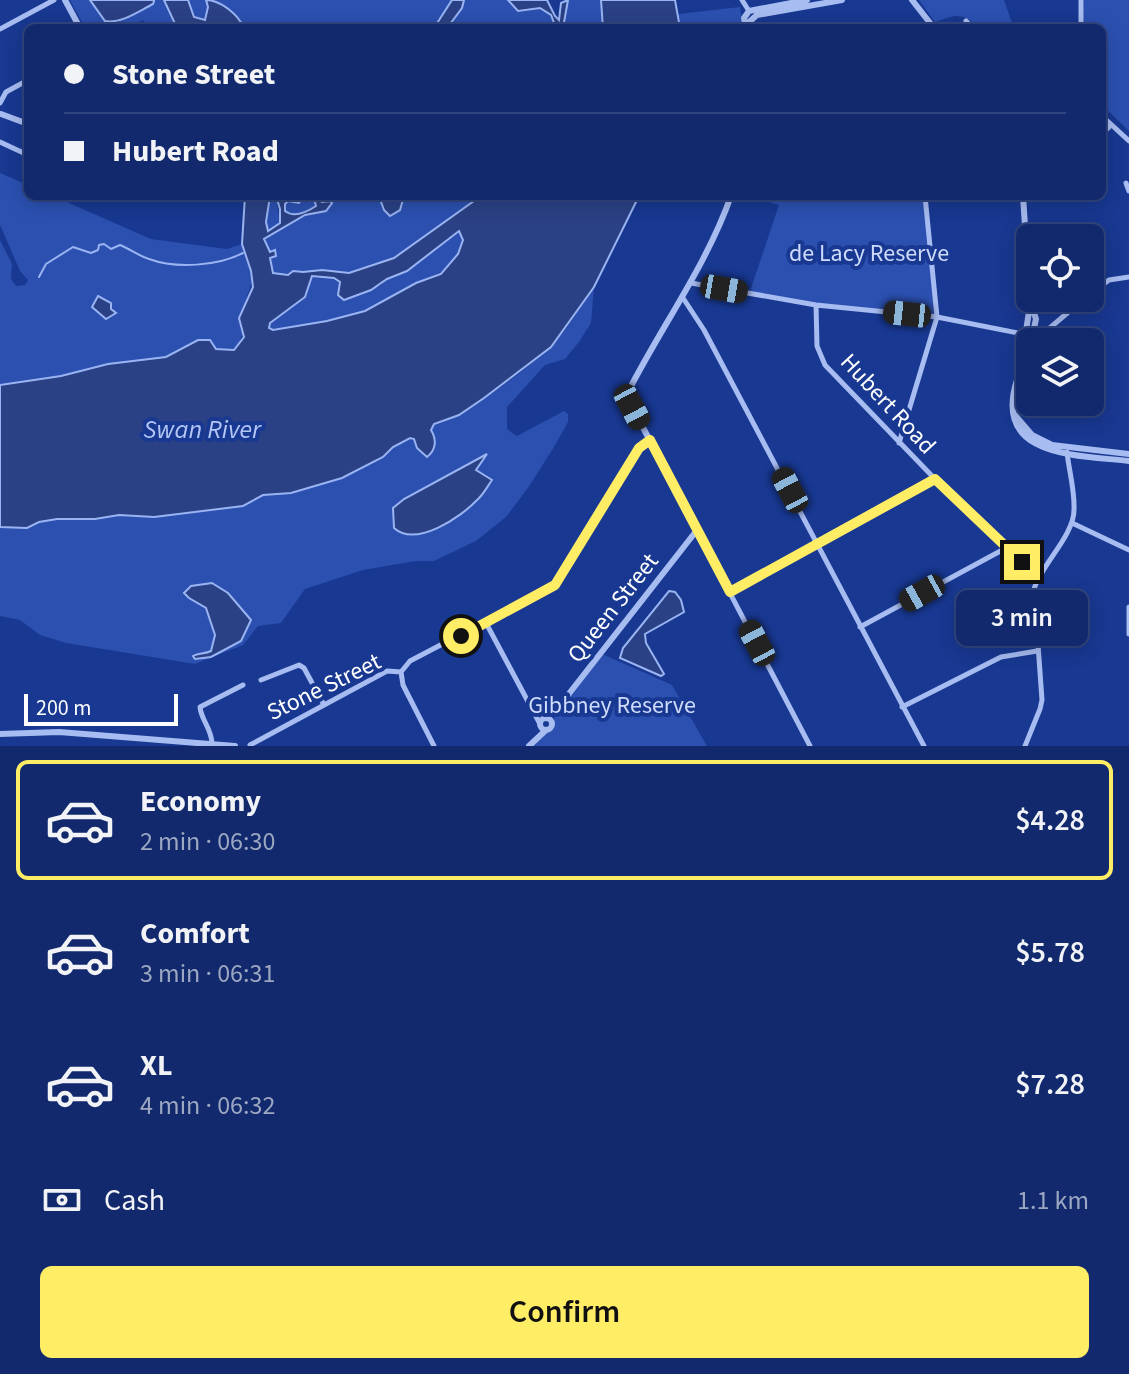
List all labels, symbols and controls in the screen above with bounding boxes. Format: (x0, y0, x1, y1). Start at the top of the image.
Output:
text: Stone Street (112, 53, 275, 96)
text: Hubert Road (112, 130, 279, 173)
map controls (1016, 224, 1104, 416)
button: locate (1016, 224, 1104, 312)
park label: de Lacy Reserve (789, 236, 949, 271)
car (698, 273, 750, 305)
car (882, 300, 932, 328)
button: layers (1016, 328, 1104, 416)
street label: Hubert Road (832, 346, 944, 462)
car (610, 380, 654, 434)
water label: Swan River (143, 411, 262, 448)
car (768, 463, 812, 517)
route end (1004, 544, 1040, 580)
street label: Queen Street (559, 546, 667, 670)
car (895, 571, 949, 615)
callout: 3 min (956, 590, 1088, 646)
text: 3 min (991, 599, 1053, 636)
car (735, 616, 779, 670)
route start (443, 618, 479, 654)
street label: Stone Street (261, 644, 387, 730)
park label: Gibbney Reserve (528, 688, 696, 723)
scale bar (24, 690, 178, 726)
text: 200 m (36, 692, 91, 724)
text: Economy (140, 780, 261, 823)
icon: car (44, 784, 116, 856)
text: $4.28 (1015, 799, 1085, 842)
text: 2 min · 06:30 (140, 823, 275, 860)
text: Comfort (140, 912, 250, 955)
icon: car (44, 916, 116, 988)
text: $5.78 (1015, 931, 1085, 974)
text: 3 min · 06:31 (140, 955, 275, 992)
text: XL (140, 1044, 173, 1087)
icon: car (44, 1048, 116, 1120)
text: $7.28 (1015, 1063, 1085, 1106)
text: 4 min · 06:32 (140, 1087, 275, 1124)
icon: cash (40, 1178, 84, 1222)
text: Cash (104, 1179, 165, 1222)
text: 1.1 km (1017, 1182, 1089, 1219)
button: Confirm (40, 1266, 1089, 1358)

